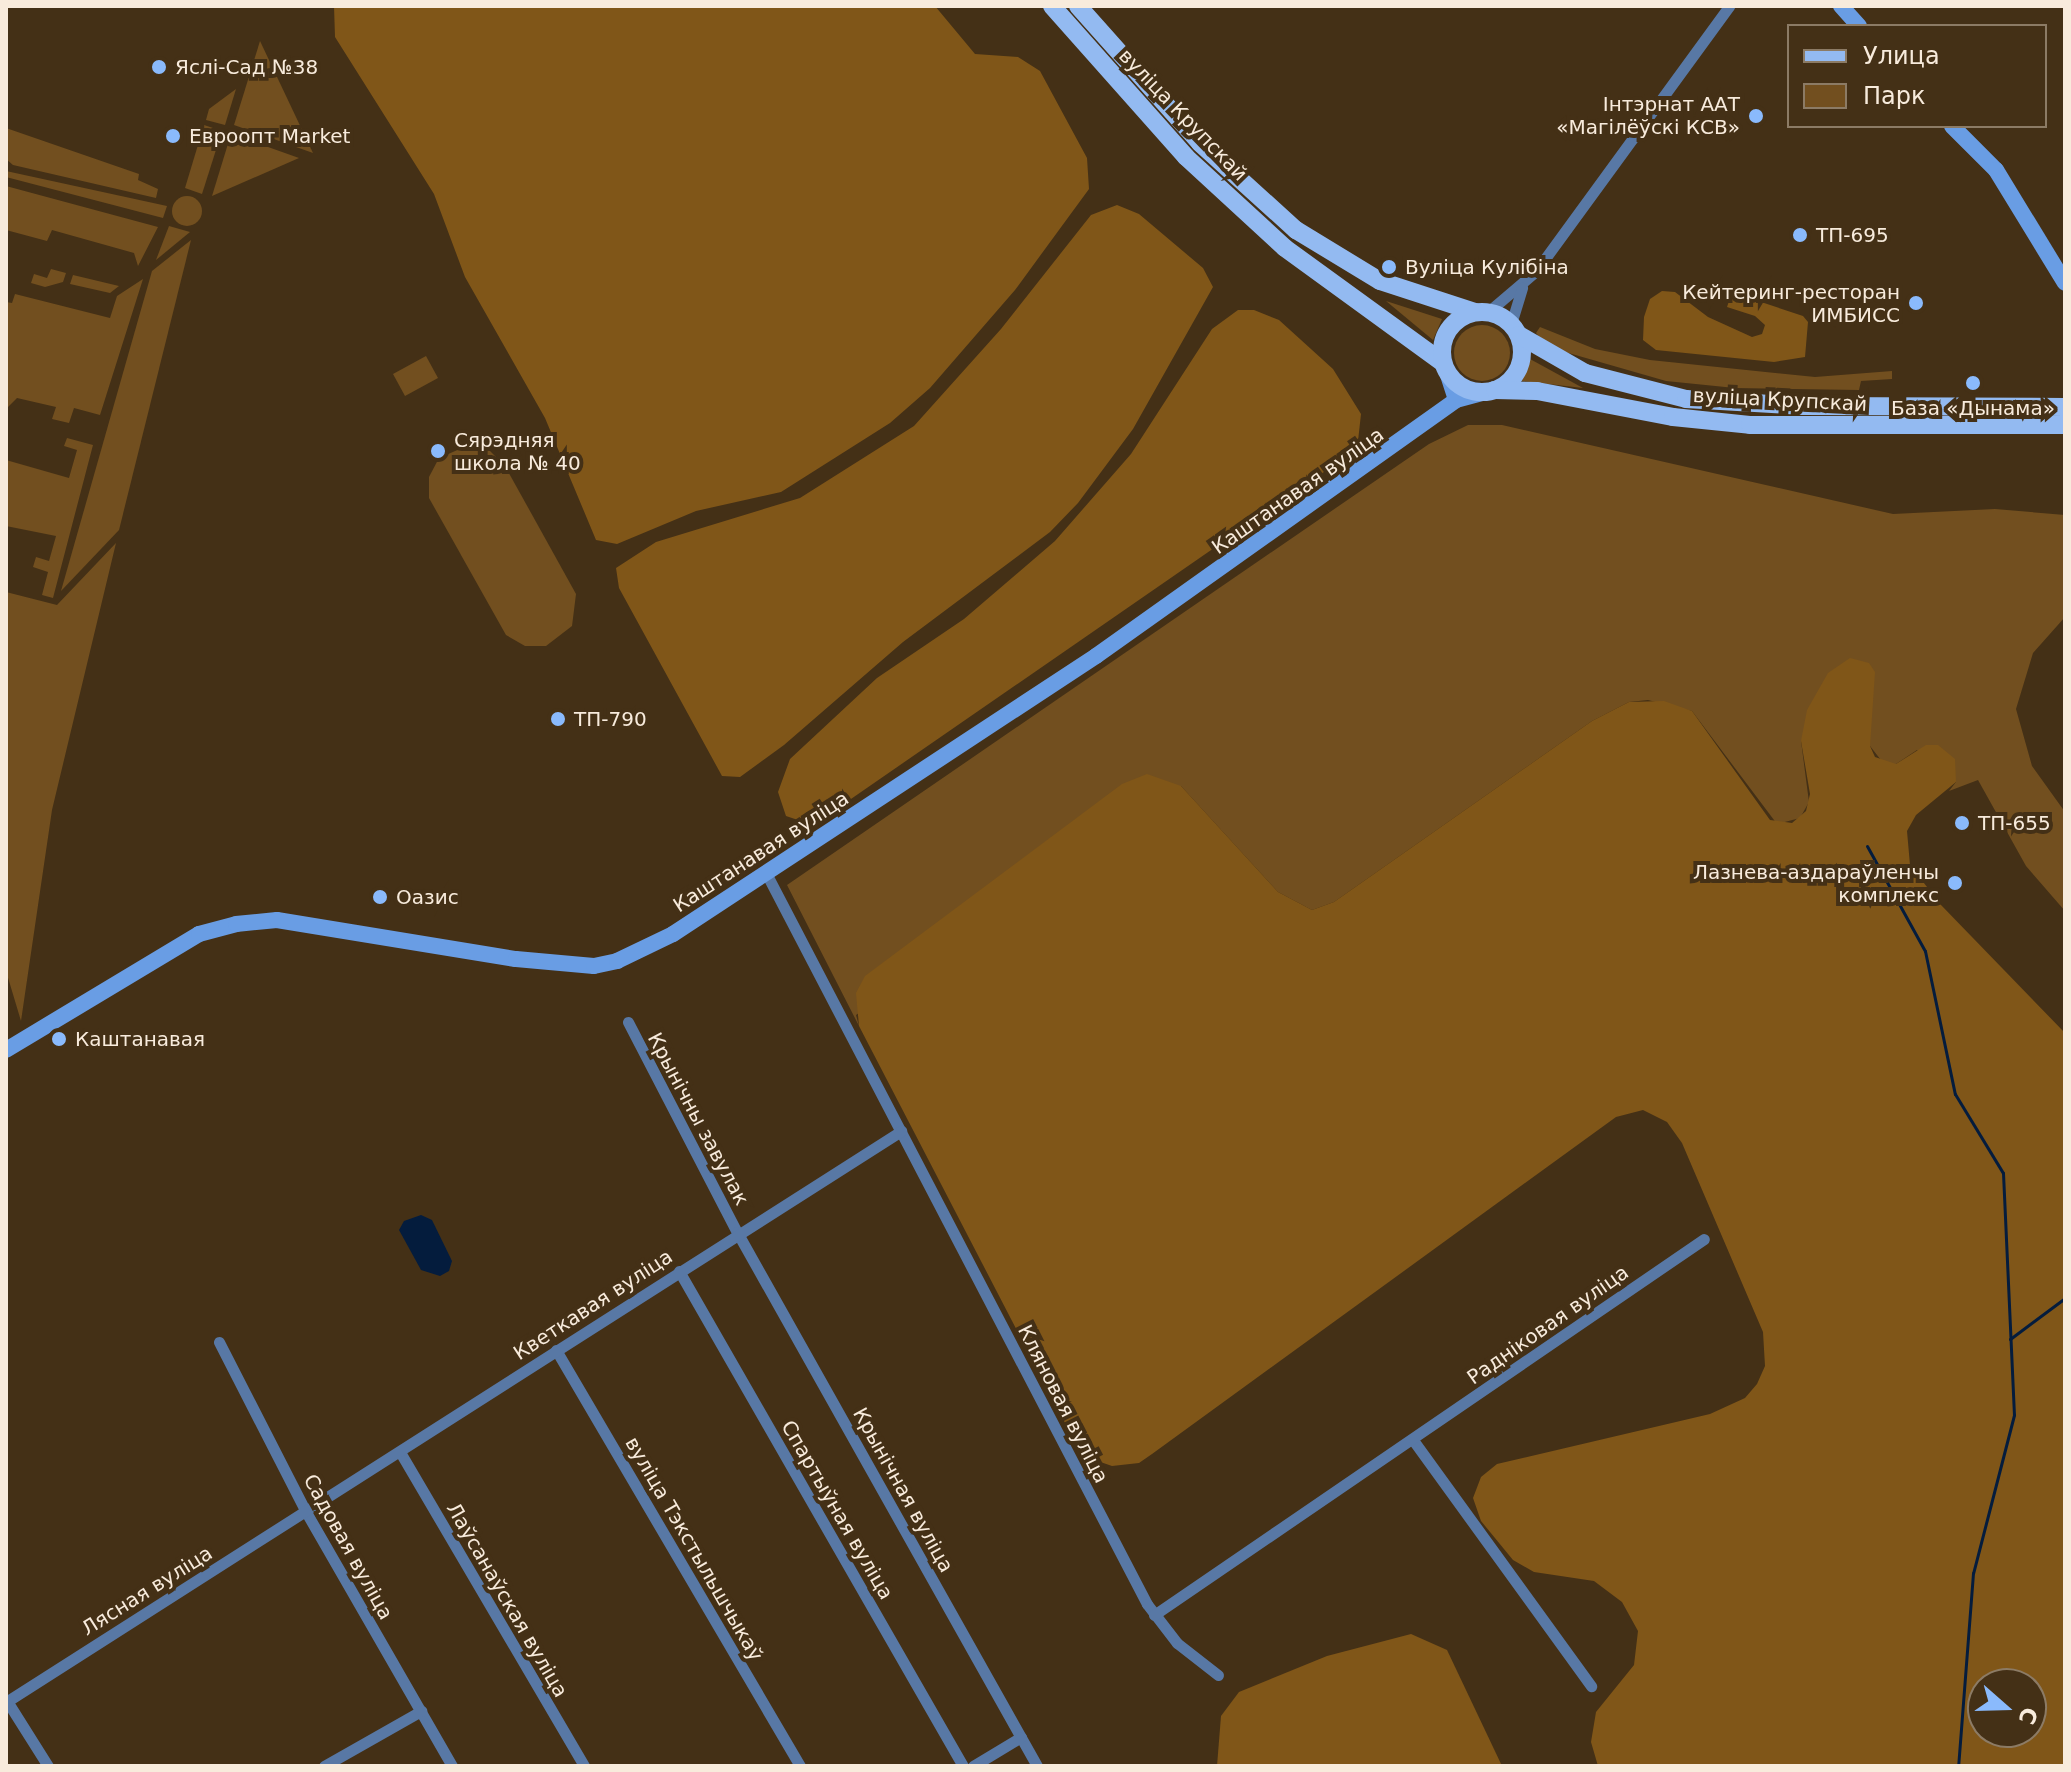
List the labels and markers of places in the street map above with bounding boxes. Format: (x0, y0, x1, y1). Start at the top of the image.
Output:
place label: Яслі-Сад №38 (175, 55, 318, 79)
marker: Яслі-Сад №38 (150, 58, 168, 76)
place label: Інтэрнат ААТ «Магілёўскі КСВ» (1556, 92, 1740, 139)
marker: Інтэрнат ААТ «Магілёўскі КСВ» (1747, 107, 1765, 125)
place label: Евроопт Market (189, 124, 350, 148)
marker: Евроопт Market (164, 127, 182, 145)
place label: ТП-695 (1816, 223, 1889, 247)
marker: ТП-695 (1791, 226, 1809, 244)
place label: Вуліца Кулібіна (1405, 255, 1569, 279)
marker: Вуліца Кулібіна (1380, 258, 1398, 276)
place label: Кейтеринг-ресторан ИМБИСС (1682, 280, 1900, 327)
marker: Кейтеринг-ресторан ИМБИСС (1907, 294, 1925, 312)
marker: База «Дынама» (1964, 374, 1982, 392)
place label: База «Дынама» (1891, 396, 2055, 420)
place label: Сярэдняя школа № 40 (454, 428, 581, 475)
marker: Сярэдняя школа № 40 (429, 442, 447, 460)
place label: ТП-790 (574, 707, 647, 731)
marker: ТП-790 (549, 710, 567, 728)
place label: ТП-655 (1978, 811, 2051, 835)
marker: ТП-655 (1953, 814, 1971, 832)
place label: Лазнева-аздараўленчы комплекс (1693, 860, 1939, 907)
marker: Лазнева-аздараўленчы комплекс (1946, 874, 1964, 892)
place label: Оазис (396, 885, 459, 909)
marker: Оазис (371, 888, 389, 906)
place label: Каштанавая (75, 1027, 205, 1051)
marker: Каштанавая (50, 1030, 68, 1048)

